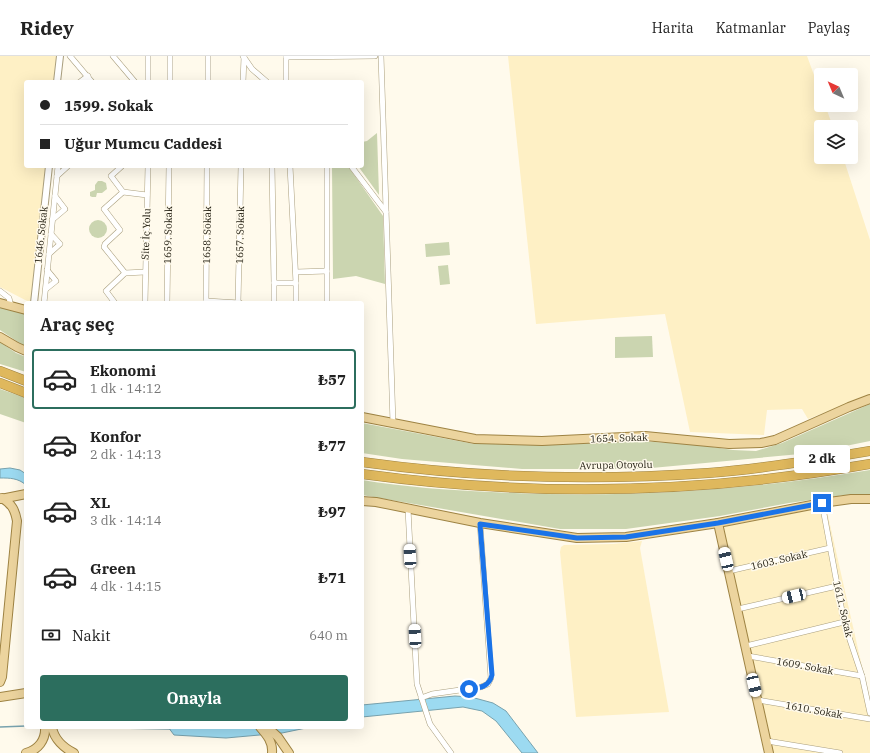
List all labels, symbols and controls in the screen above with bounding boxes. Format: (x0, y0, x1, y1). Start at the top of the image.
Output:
text: Ridey (20, 16, 74, 40)
text: Harita (652, 19, 694, 37)
text: Katmanlar (716, 19, 786, 37)
text: Paylaş (808, 19, 850, 37)
north arrow (814, 68, 858, 112)
map controls (814, 68, 858, 164)
text: 1599. Sokak (64, 96, 153, 115)
button: layers (814, 120, 858, 164)
text: Uğur Mumcu Caddesi (64, 134, 222, 153)
street label: 1646. Sokak (32, 205, 50, 264)
street label: 1659. Sokak (161, 206, 175, 264)
street label: 1658. Sokak (200, 206, 214, 264)
street label: 1657. Sokak (233, 206, 247, 264)
street label: Site İç Yolu (139, 208, 153, 260)
text: Araç seç (40, 313, 115, 336)
icon: car (42, 361, 78, 397)
text: Ekonomi (90, 361, 156, 380)
text: ₺57 (318, 370, 346, 389)
text: 1 dk · 14:12 (90, 380, 162, 397)
icon: car (42, 427, 78, 463)
text: Konfor (90, 427, 141, 446)
street label: 1654. Sokak (590, 430, 648, 446)
text: ₺77 (318, 436, 346, 455)
callout: 2 dk (794, 445, 850, 473)
text: 2 dk · 14:13 (90, 446, 162, 463)
text: 2 dk (808, 450, 836, 467)
street label: Avrupa Otoyolu (579, 458, 653, 472)
icon: car (42, 493, 78, 529)
text: XL (90, 493, 110, 512)
route end (813, 494, 831, 512)
text: ₺97 (318, 502, 346, 521)
text: 3 dk · 14:14 (90, 512, 162, 529)
car (403, 544, 417, 568)
car (717, 546, 735, 572)
street label: 1603. Sokak (749, 547, 809, 573)
icon: car (42, 559, 78, 595)
text: Green (90, 559, 136, 578)
text: ₺71 (318, 568, 346, 587)
text: 4 dk · 14:15 (90, 578, 162, 595)
street label: 1611. Sokak (830, 579, 856, 639)
car (781, 587, 807, 605)
icon: cash (40, 624, 62, 646)
car (408, 624, 422, 648)
text: Nakit (72, 626, 111, 645)
text: 640 m (309, 627, 348, 644)
street label: 1609. Sokak (775, 655, 835, 677)
car (745, 672, 763, 698)
button: Onayla (40, 675, 348, 721)
route start (460, 680, 478, 698)
street label: 1610. Sokak (784, 699, 844, 721)

